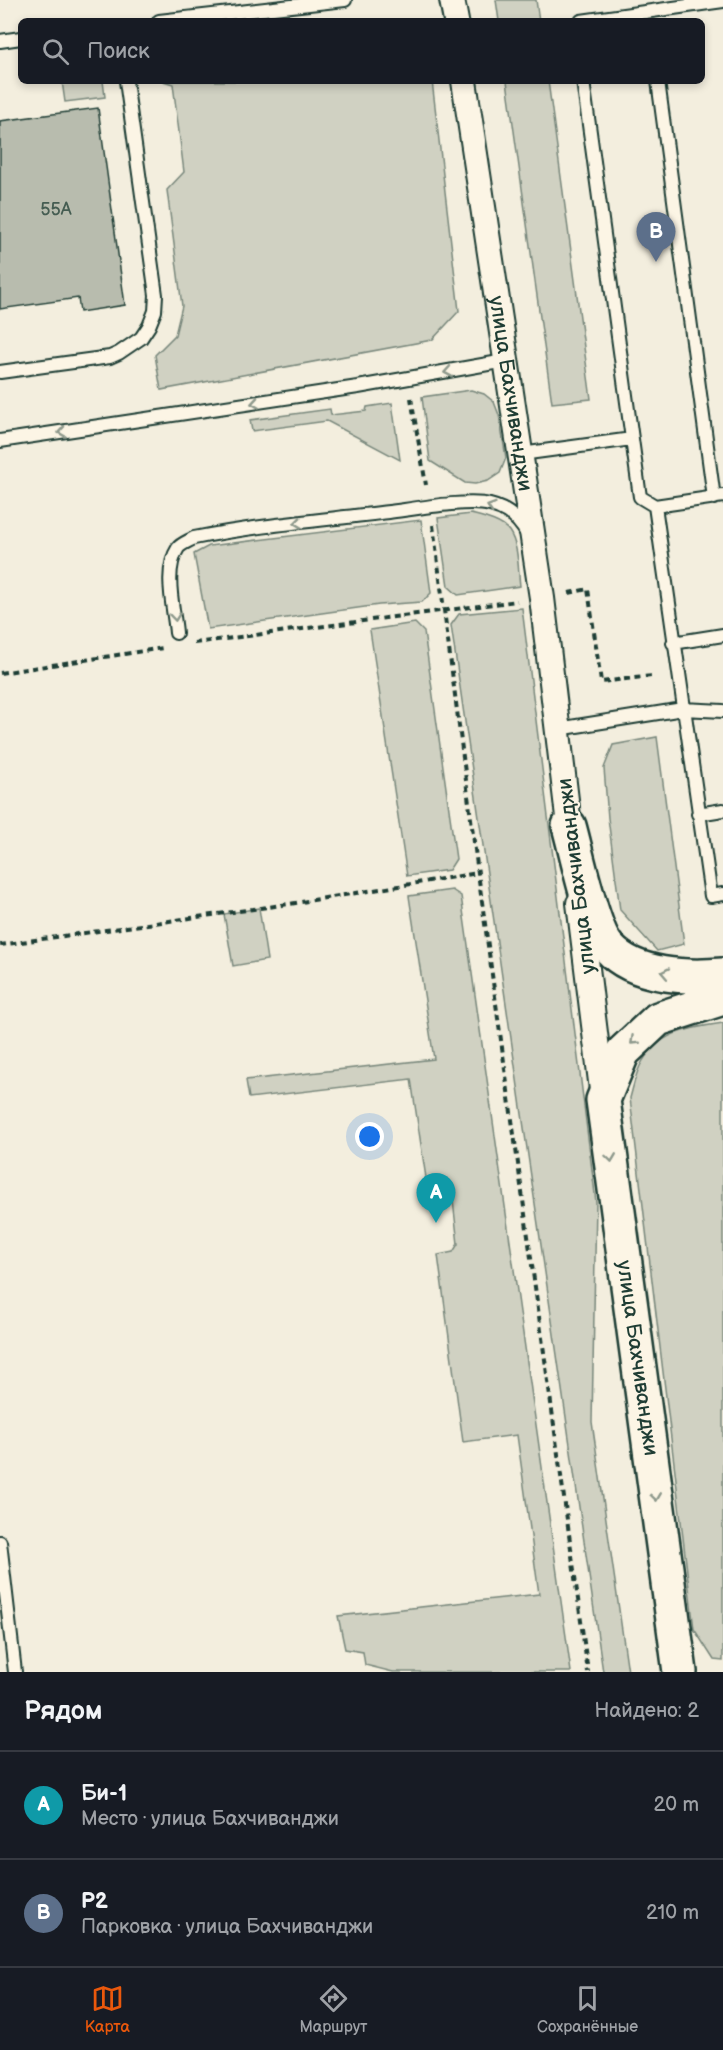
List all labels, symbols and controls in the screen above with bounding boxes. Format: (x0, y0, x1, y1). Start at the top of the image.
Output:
search box (18, 18, 705, 84)
icon: search (39, 35, 72, 68)
text: Поиск (87, 38, 150, 65)
house number: 55А (40, 199, 72, 220)
pin: B (636, 212, 676, 262)
street label: улица Бахчиванджи (484, 294, 538, 493)
one-way arrow (443, 365, 453, 378)
one-way arrow (250, 396, 260, 408)
one-way arrow (58, 425, 67, 437)
one-way arrow (487, 502, 497, 514)
one-way arrow (294, 517, 303, 529)
one-way arrow (168, 613, 181, 622)
street label: улица Бахчиванджи (552, 777, 601, 975)
one-way arrow (660, 967, 670, 980)
one-way arrow (631, 1034, 641, 1045)
your location (355, 1122, 384, 1151)
one-way arrow (604, 1153, 616, 1162)
pin: A (416, 1174, 456, 1223)
street label: улица Бахчиванджи (611, 1259, 664, 1457)
one-way arrow (650, 1492, 662, 1501)
text: Рядом (24, 1696, 102, 1727)
text: Найдено: 2 (595, 1699, 699, 1723)
text: Би-1 (81, 1780, 127, 1807)
text: A (37, 1793, 50, 1817)
text: 20 m (654, 1793, 699, 1817)
text: Место · улица Бахчиванджи (81, 1807, 339, 1831)
text: P2 (81, 1888, 108, 1915)
text: B (36, 1901, 51, 1925)
text: 210 m (646, 1901, 699, 1925)
text: Парковка · улица Бахчиванджи (81, 1915, 373, 1939)
tab: Карта (85, 1982, 130, 2037)
tab: Маршрут (299, 1982, 368, 2037)
tab: Сохранённые (537, 1982, 638, 2037)

